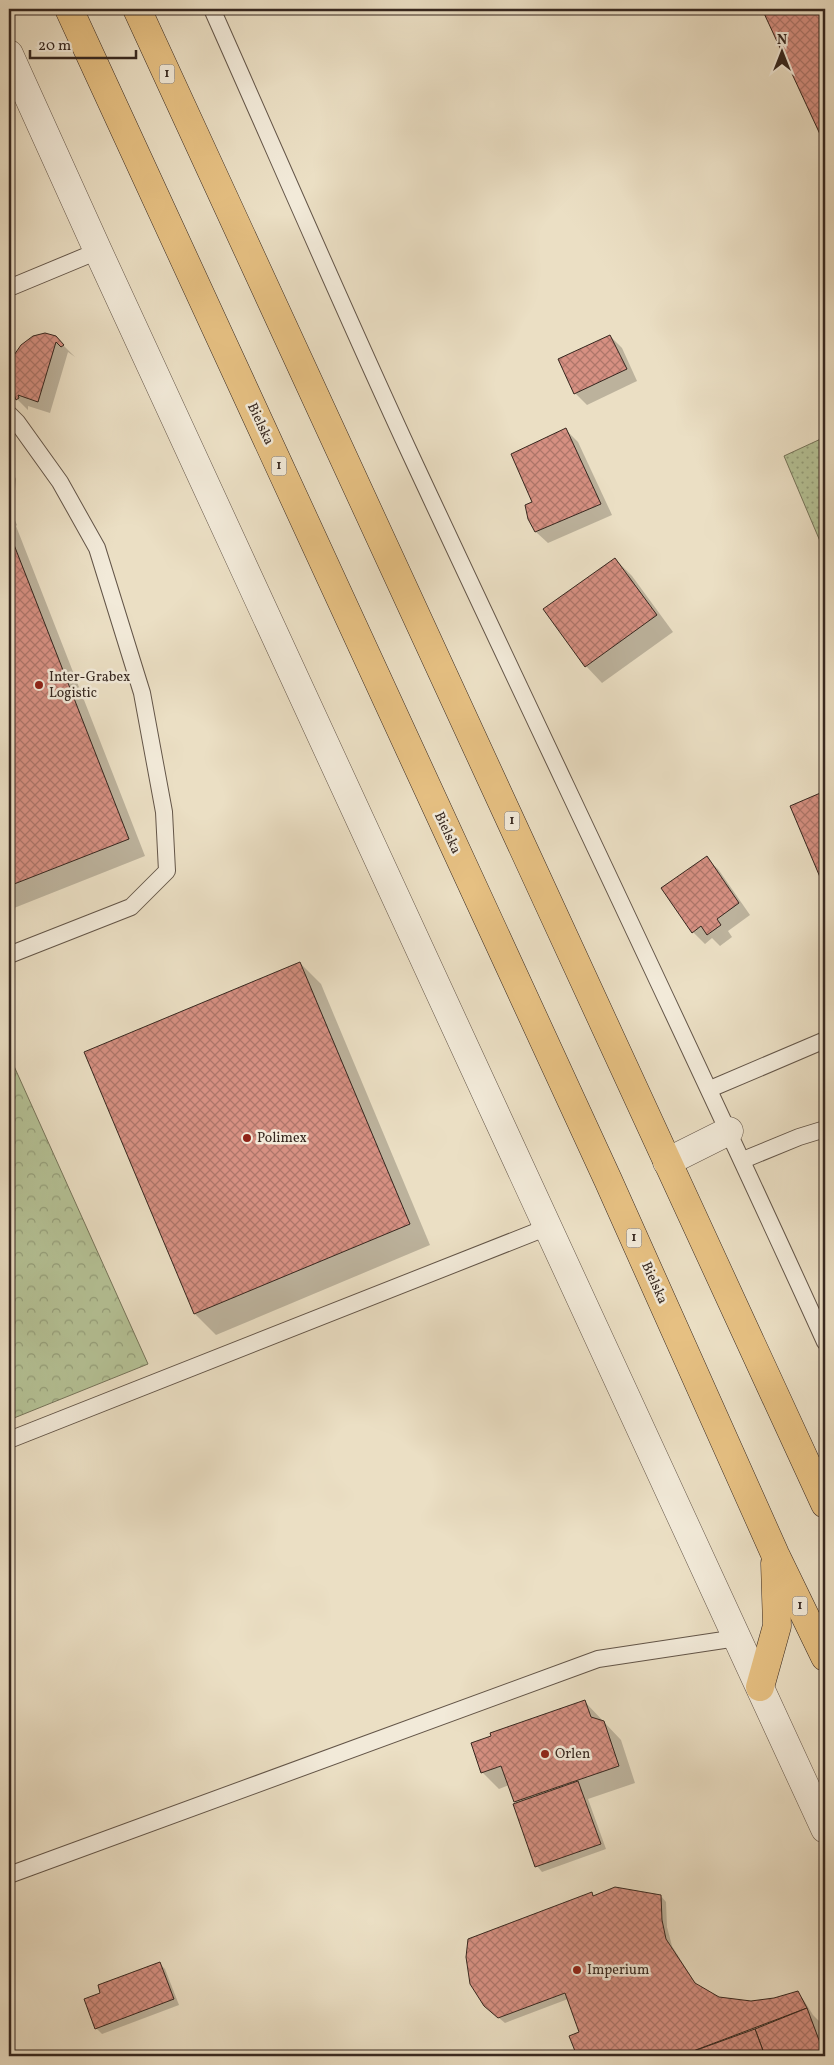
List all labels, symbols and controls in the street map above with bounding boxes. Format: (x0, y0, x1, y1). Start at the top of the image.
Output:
scale bar (30, 28, 136, 60)
north arrow (756, 28, 806, 78)
text: N (777, 31, 787, 50)
text: 20 m (38, 36, 71, 57)
road number: 1 (160, 64, 174, 84)
street label: Bielska (242, 400, 278, 448)
road number: 1 (272, 456, 286, 476)
place label: Inter-Grabex Logistic (49, 668, 130, 703)
marker: Inter-Grabex Logistic (33, 679, 45, 691)
street label: Bielska (429, 809, 465, 857)
road number: 1 (504, 811, 520, 830)
place label: Polimex (257, 1129, 307, 1148)
marker: Polimex (241, 1132, 253, 1144)
road number: 1 (626, 1228, 642, 1248)
street label: Bielska (636, 1259, 672, 1307)
road number: 1 (792, 1596, 808, 1615)
place label: Orlen (555, 1745, 590, 1764)
marker: Orlen (539, 1748, 551, 1760)
place label: Imperium (587, 1961, 649, 1980)
marker: Imperium (571, 1964, 583, 1976)

